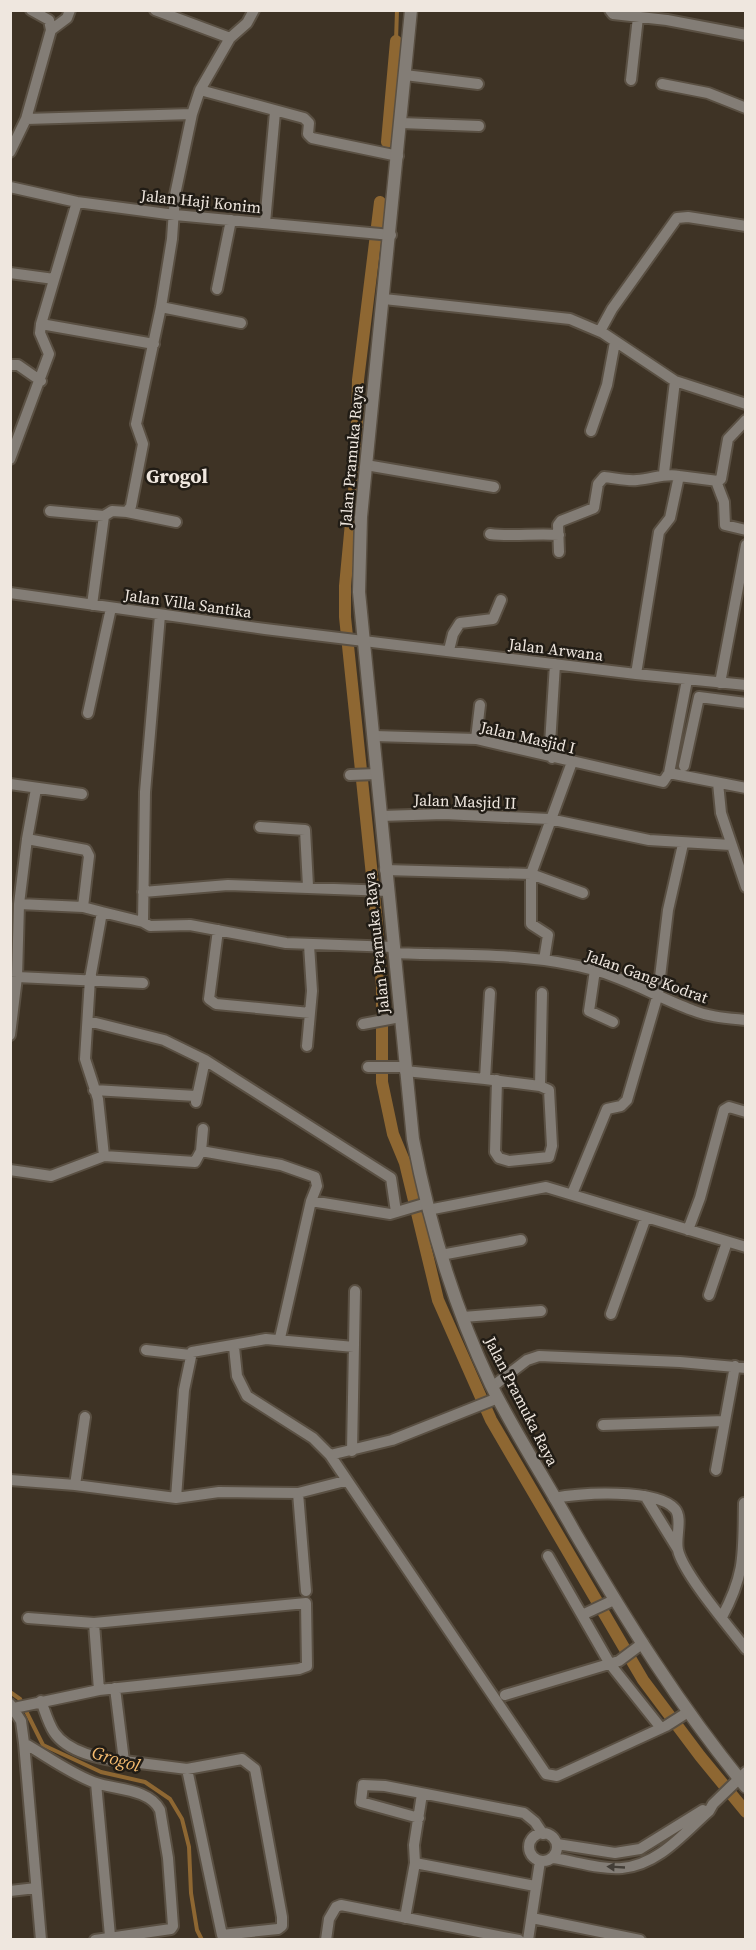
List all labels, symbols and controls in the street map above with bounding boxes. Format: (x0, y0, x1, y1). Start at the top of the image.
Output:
street label: Jalan Haji Konim (139, 184, 262, 218)
street label: Jalan Pramuka Raya (334, 383, 368, 529)
district label: Grogol (146, 462, 208, 490)
street label: Jalan Villa Santika (122, 583, 254, 623)
street label: Jalan Arwana (506, 632, 605, 666)
street label: Jalan Masjid I (477, 715, 578, 759)
street label: Jalan Masjid II (412, 788, 517, 814)
street label: Jalan Pramuka Raya (358, 870, 394, 1016)
street label: Jalan Gang Kodrat (582, 943, 712, 1009)
street label: Jalan Pramuka Raya (479, 1332, 565, 1470)
water label: Grogol (89, 1739, 143, 1778)
one-way arrow (606, 1862, 625, 1871)

